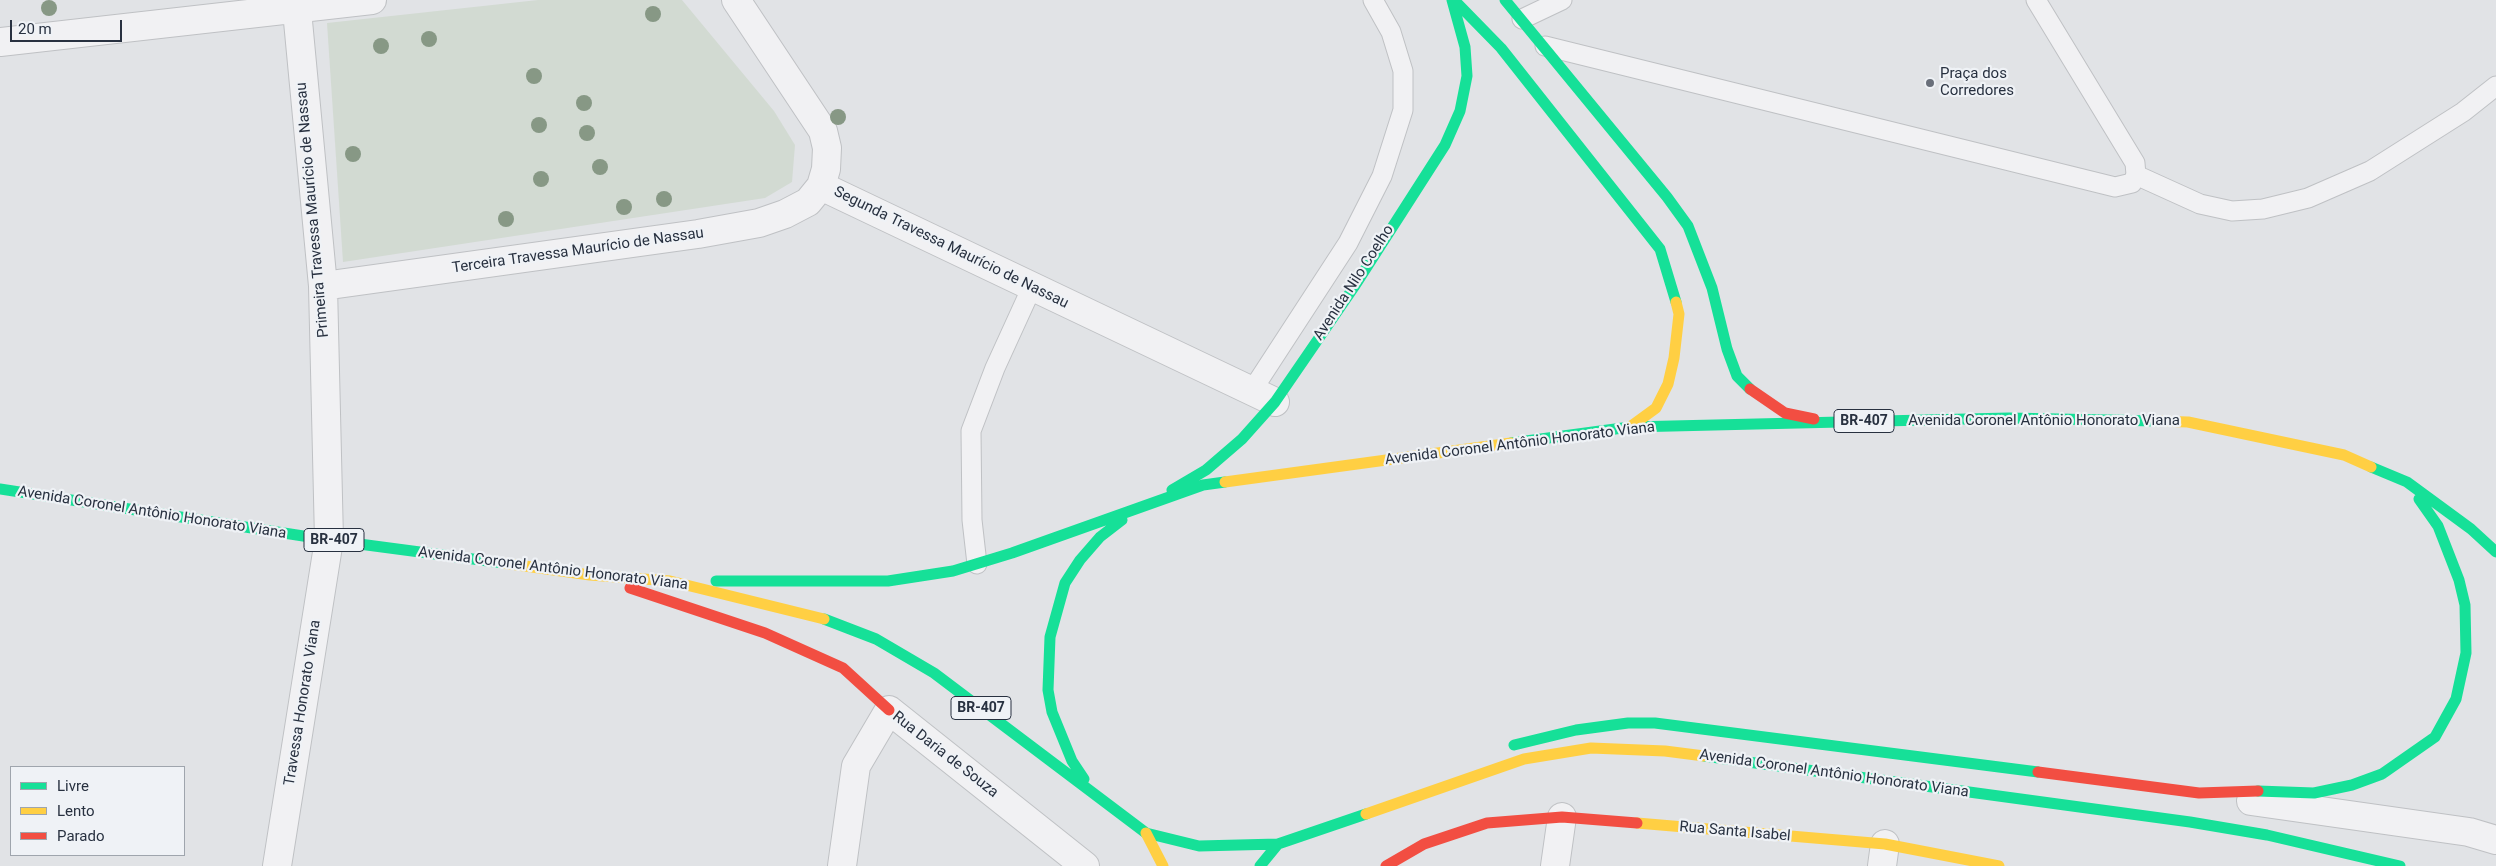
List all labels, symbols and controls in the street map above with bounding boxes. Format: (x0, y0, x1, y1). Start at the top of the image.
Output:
scale bar (12, 10, 125, 42)
text: 20 m (18, 20, 52, 38)
place label: Praça dos Corredores (1940, 65, 2014, 100)
marker: Praça dos Corredores (1924, 77, 1936, 89)
street label: Primeira Travessa Maurício de Nassau (293, 82, 333, 338)
street label: Segunda Travessa Maurício de Nassau (831, 183, 1071, 313)
street label: Avenida Nilo Coelho (1310, 222, 1398, 344)
street label: Terceira Travessa Maurício de Nassau (451, 224, 705, 278)
road number: BR-407 (1834, 410, 1894, 432)
street label: Avenida Coronel Antônio Honorato Viana (1908, 412, 2180, 430)
street label: Avenida Coronel Antônio Honorato Viana (1384, 419, 1656, 469)
street label: Avenida Coronel Antônio Honorato Viana (16, 483, 288, 543)
road number: BR-407 (304, 528, 364, 552)
street label: Avenida Coronel Antônio Honorato Viana (417, 544, 689, 594)
street label: Travessa Honorato Viana (281, 619, 325, 787)
road number: BR-407 (951, 696, 1011, 720)
street label: Rua Daria de Souza (888, 708, 1002, 802)
street label: Avenida Coronel Antônio Honorato Viana (1698, 746, 1970, 802)
legend (10, 766, 185, 856)
text: Livre (57, 777, 89, 795)
text: Lento (57, 802, 95, 820)
street label: Rua Santa Isabel (1679, 818, 1791, 846)
text: Parado (57, 827, 105, 845)

